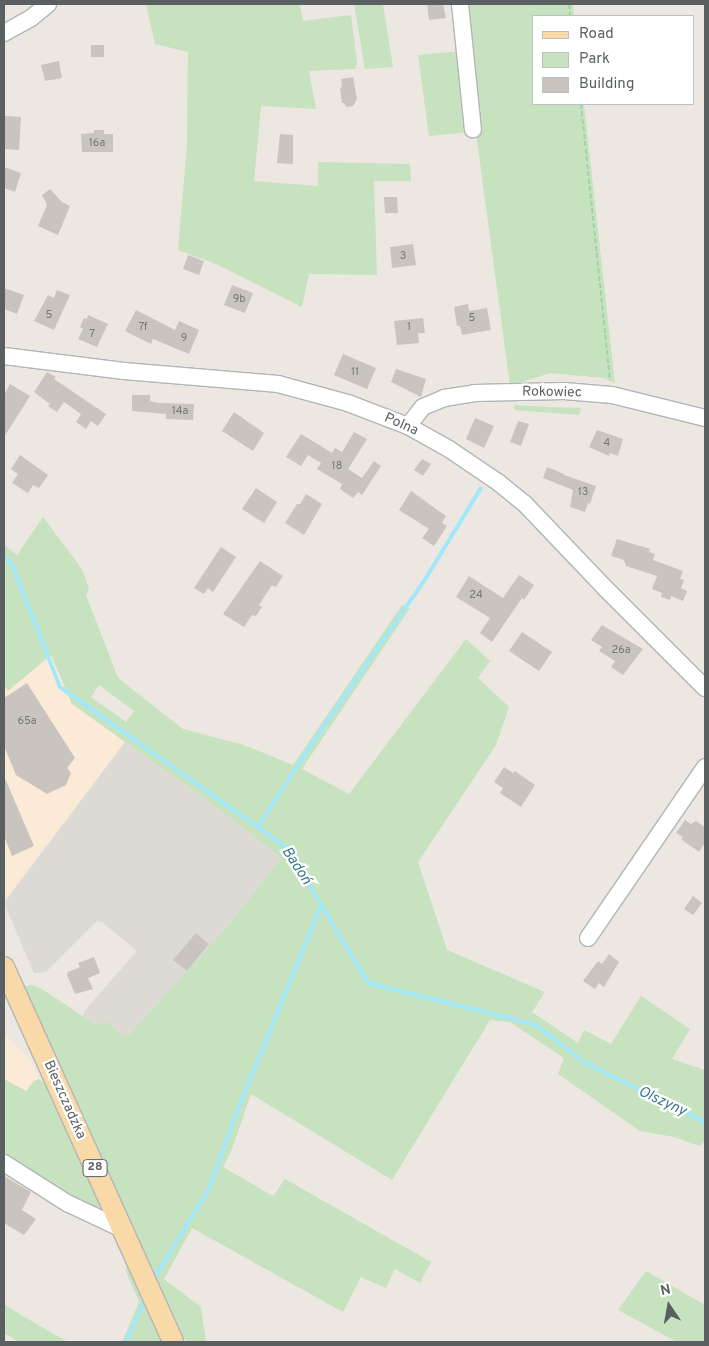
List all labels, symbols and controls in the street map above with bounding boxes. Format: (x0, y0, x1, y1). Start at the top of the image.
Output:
legend (532, 15, 694, 105)
text: Road (579, 25, 614, 44)
text: Park (579, 50, 610, 69)
text: Building (579, 75, 634, 94)
house number: 16a (89, 136, 105, 150)
house number: 3 (400, 249, 406, 263)
house number: 9b (233, 292, 245, 306)
house number: 5 (46, 308, 52, 322)
house number: 5 (469, 311, 475, 325)
house number: 7f (138, 320, 148, 334)
house number: 1 (407, 320, 411, 334)
house number: 7 (89, 327, 95, 341)
house number: 9 (181, 331, 187, 345)
house number: 11 (351, 365, 359, 379)
street label: Rokowiec (522, 384, 582, 402)
house number: 14a (172, 404, 188, 418)
street label: Polna (381, 410, 421, 440)
house number: 4 (604, 436, 610, 450)
house number: 18 (332, 459, 342, 473)
house number: 13 (578, 485, 588, 499)
house number: 24 (469, 588, 483, 602)
house number: 26a (611, 643, 631, 657)
house number: 65a (17, 714, 37, 728)
water label: Badoń (277, 844, 315, 888)
street label: Bieszczadzka (39, 1058, 89, 1142)
water label: Olszyny (635, 1083, 689, 1121)
road number: 28 (82, 1158, 108, 1178)
north arrow (644, 1281, 694, 1331)
text: N (659, 1281, 672, 1300)

